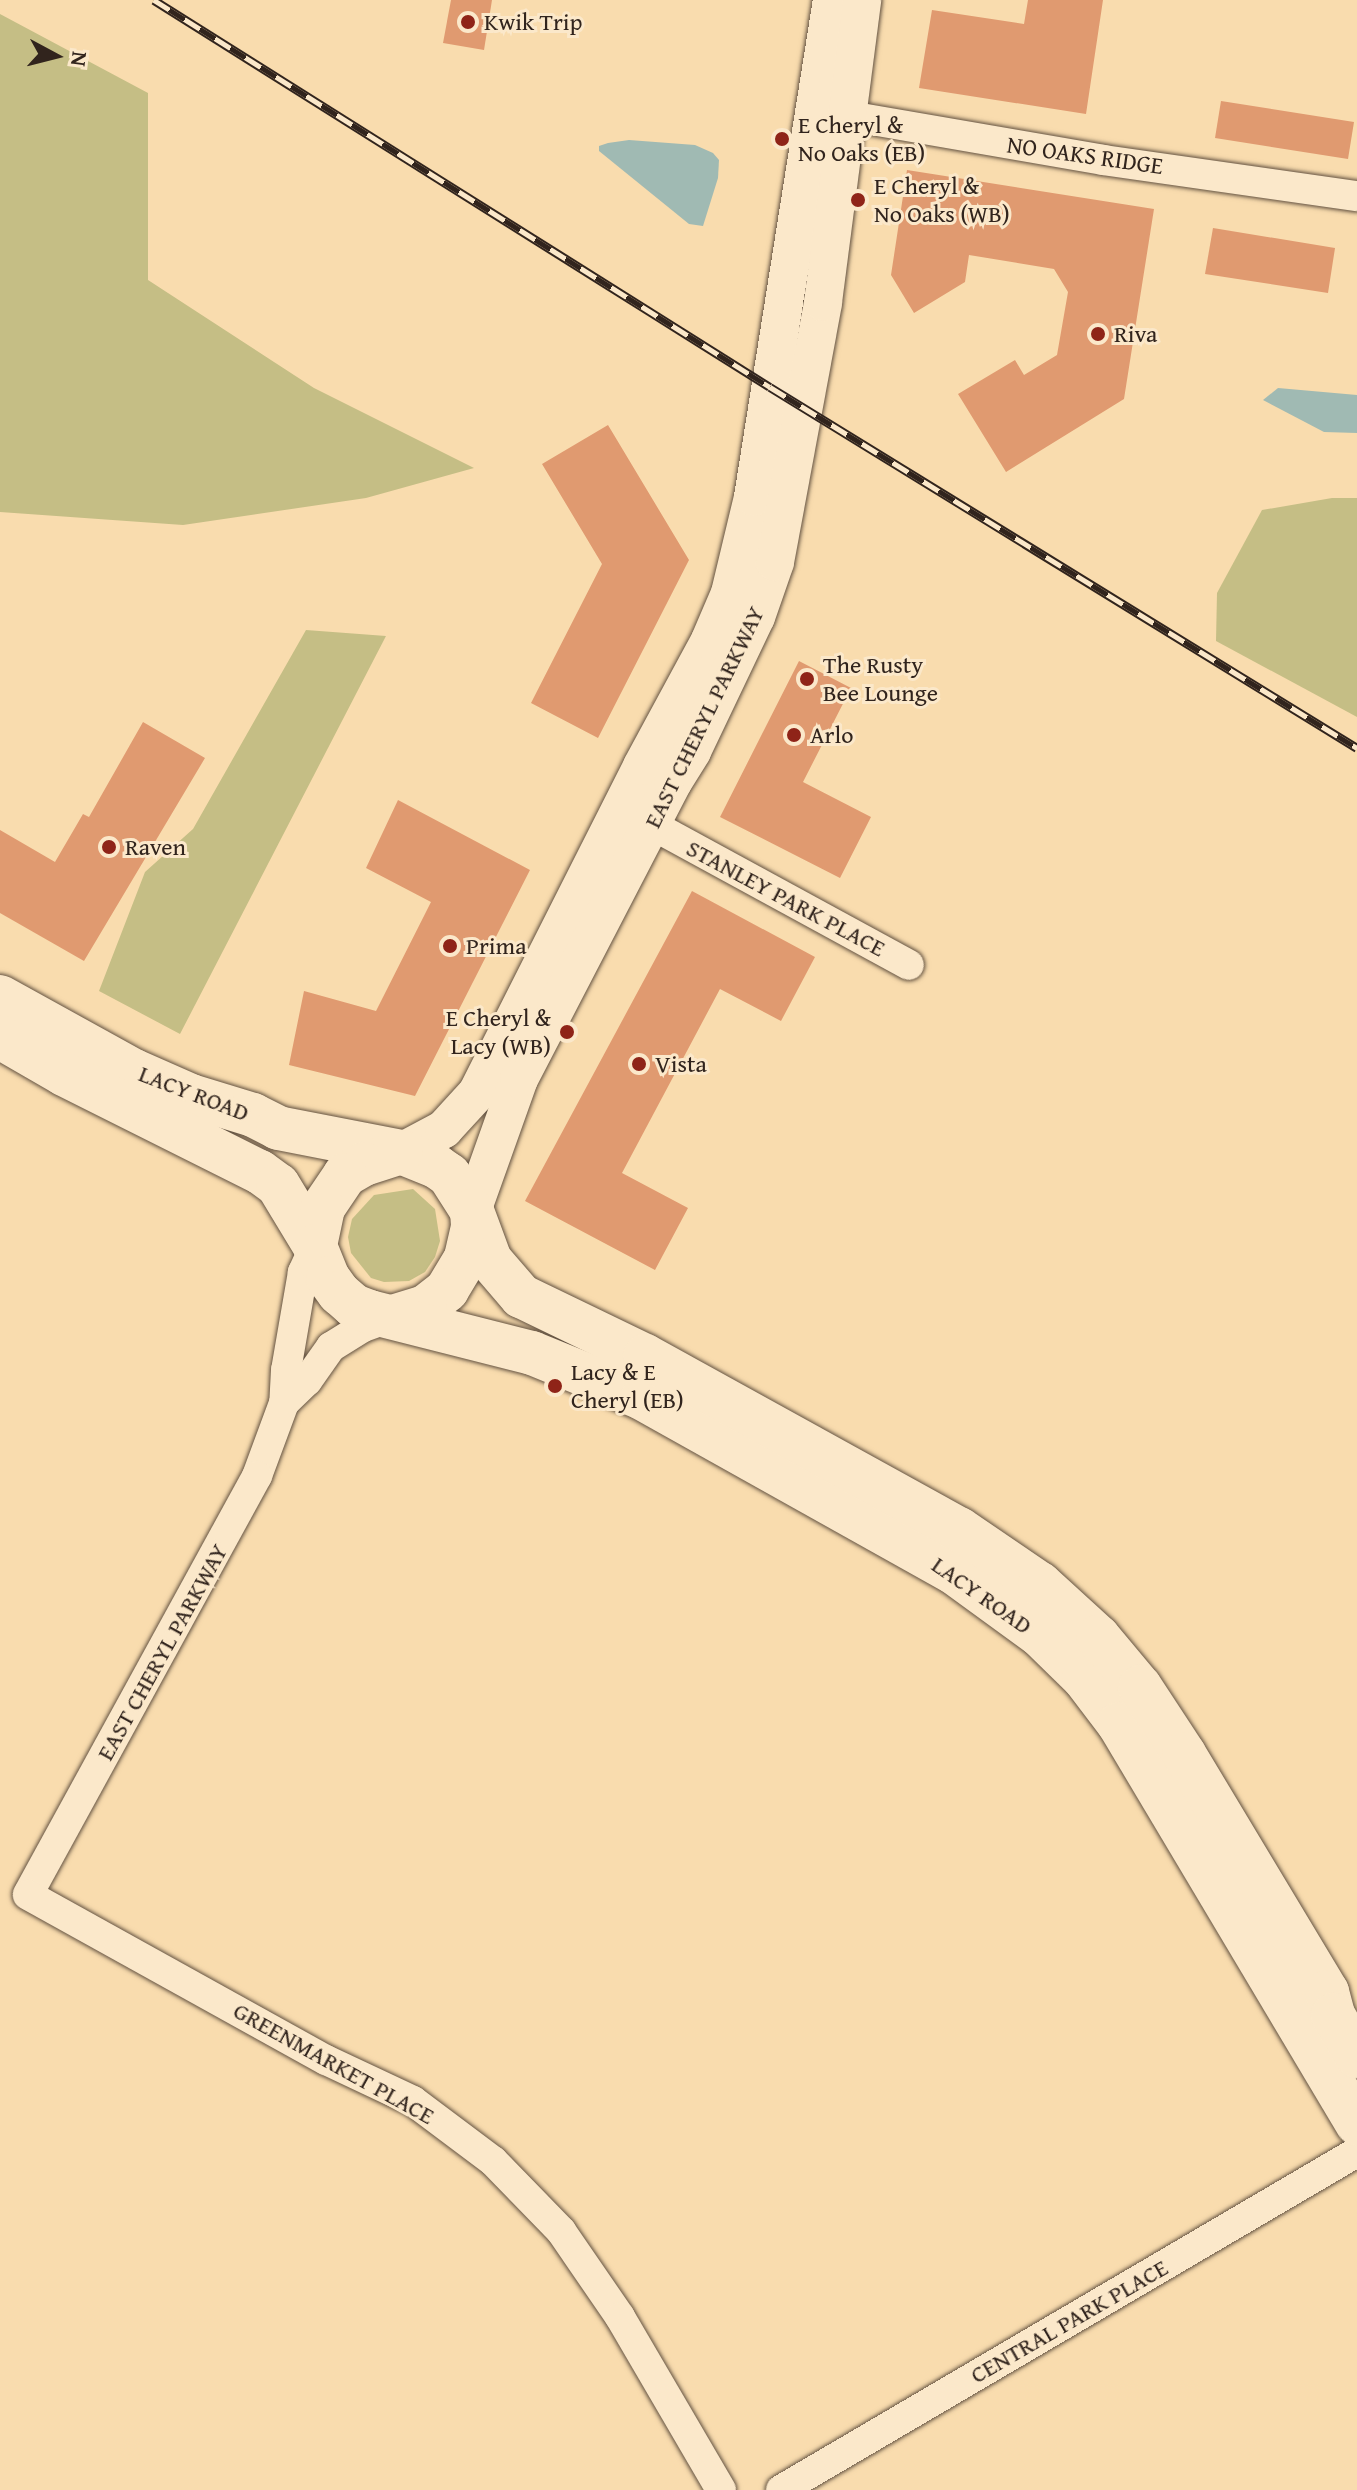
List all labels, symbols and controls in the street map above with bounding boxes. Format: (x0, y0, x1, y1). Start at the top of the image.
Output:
place label: Kwik Trip (484, 8, 582, 36)
marker: Kwik Trip (459, 13, 477, 31)
north arrow (16, 16, 96, 96)
text: N (63, 50, 97, 68)
place label: E Cheryl & No Oaks (EB) (798, 111, 925, 167)
marker: E Cheryl & No Oaks (EB) (773, 130, 791, 148)
street label: NO OAKS RIDGE (1005, 130, 1165, 180)
place label: E Cheryl & No Oaks (WB) (874, 172, 1010, 228)
marker: E Cheryl & No Oaks (WB) (849, 191, 867, 209)
place label: Riva (1114, 320, 1157, 348)
marker: Riva (1089, 325, 1107, 343)
street label: EAST CHERYL PARKWAY (638, 602, 770, 832)
place label: The Rusty Bee Lounge (823, 651, 938, 707)
marker: The Rusty Bee Lounge (798, 670, 816, 688)
place label: Arlo (810, 721, 853, 749)
marker: Arlo (785, 726, 803, 744)
place label: Raven (125, 833, 186, 861)
street label: STANLEY PARK PLACE (682, 833, 890, 963)
marker: Raven (100, 838, 118, 856)
place label: Prima (466, 932, 526, 960)
marker: Prima (441, 937, 459, 955)
place label: E Cheryl & Lacy (WB) (446, 1004, 551, 1060)
marker: E Cheryl & Lacy (WB) (558, 1023, 576, 1041)
place label: Vista (655, 1050, 707, 1078)
marker: Vista (630, 1055, 648, 1073)
street label: LACY ROAD (135, 1059, 253, 1127)
place label: Lacy & E Cheryl (EB) (571, 1358, 684, 1414)
marker: Lacy & E Cheryl (EB) (546, 1377, 564, 1395)
street label: EAST CHERYL PARKWAY (91, 1539, 233, 1765)
street label: LACY ROAD (926, 1550, 1038, 1640)
street label: GREENMARKET PLACE (229, 1996, 439, 2130)
street label: CENTRAL PARK PLACE (965, 2253, 1173, 2389)

